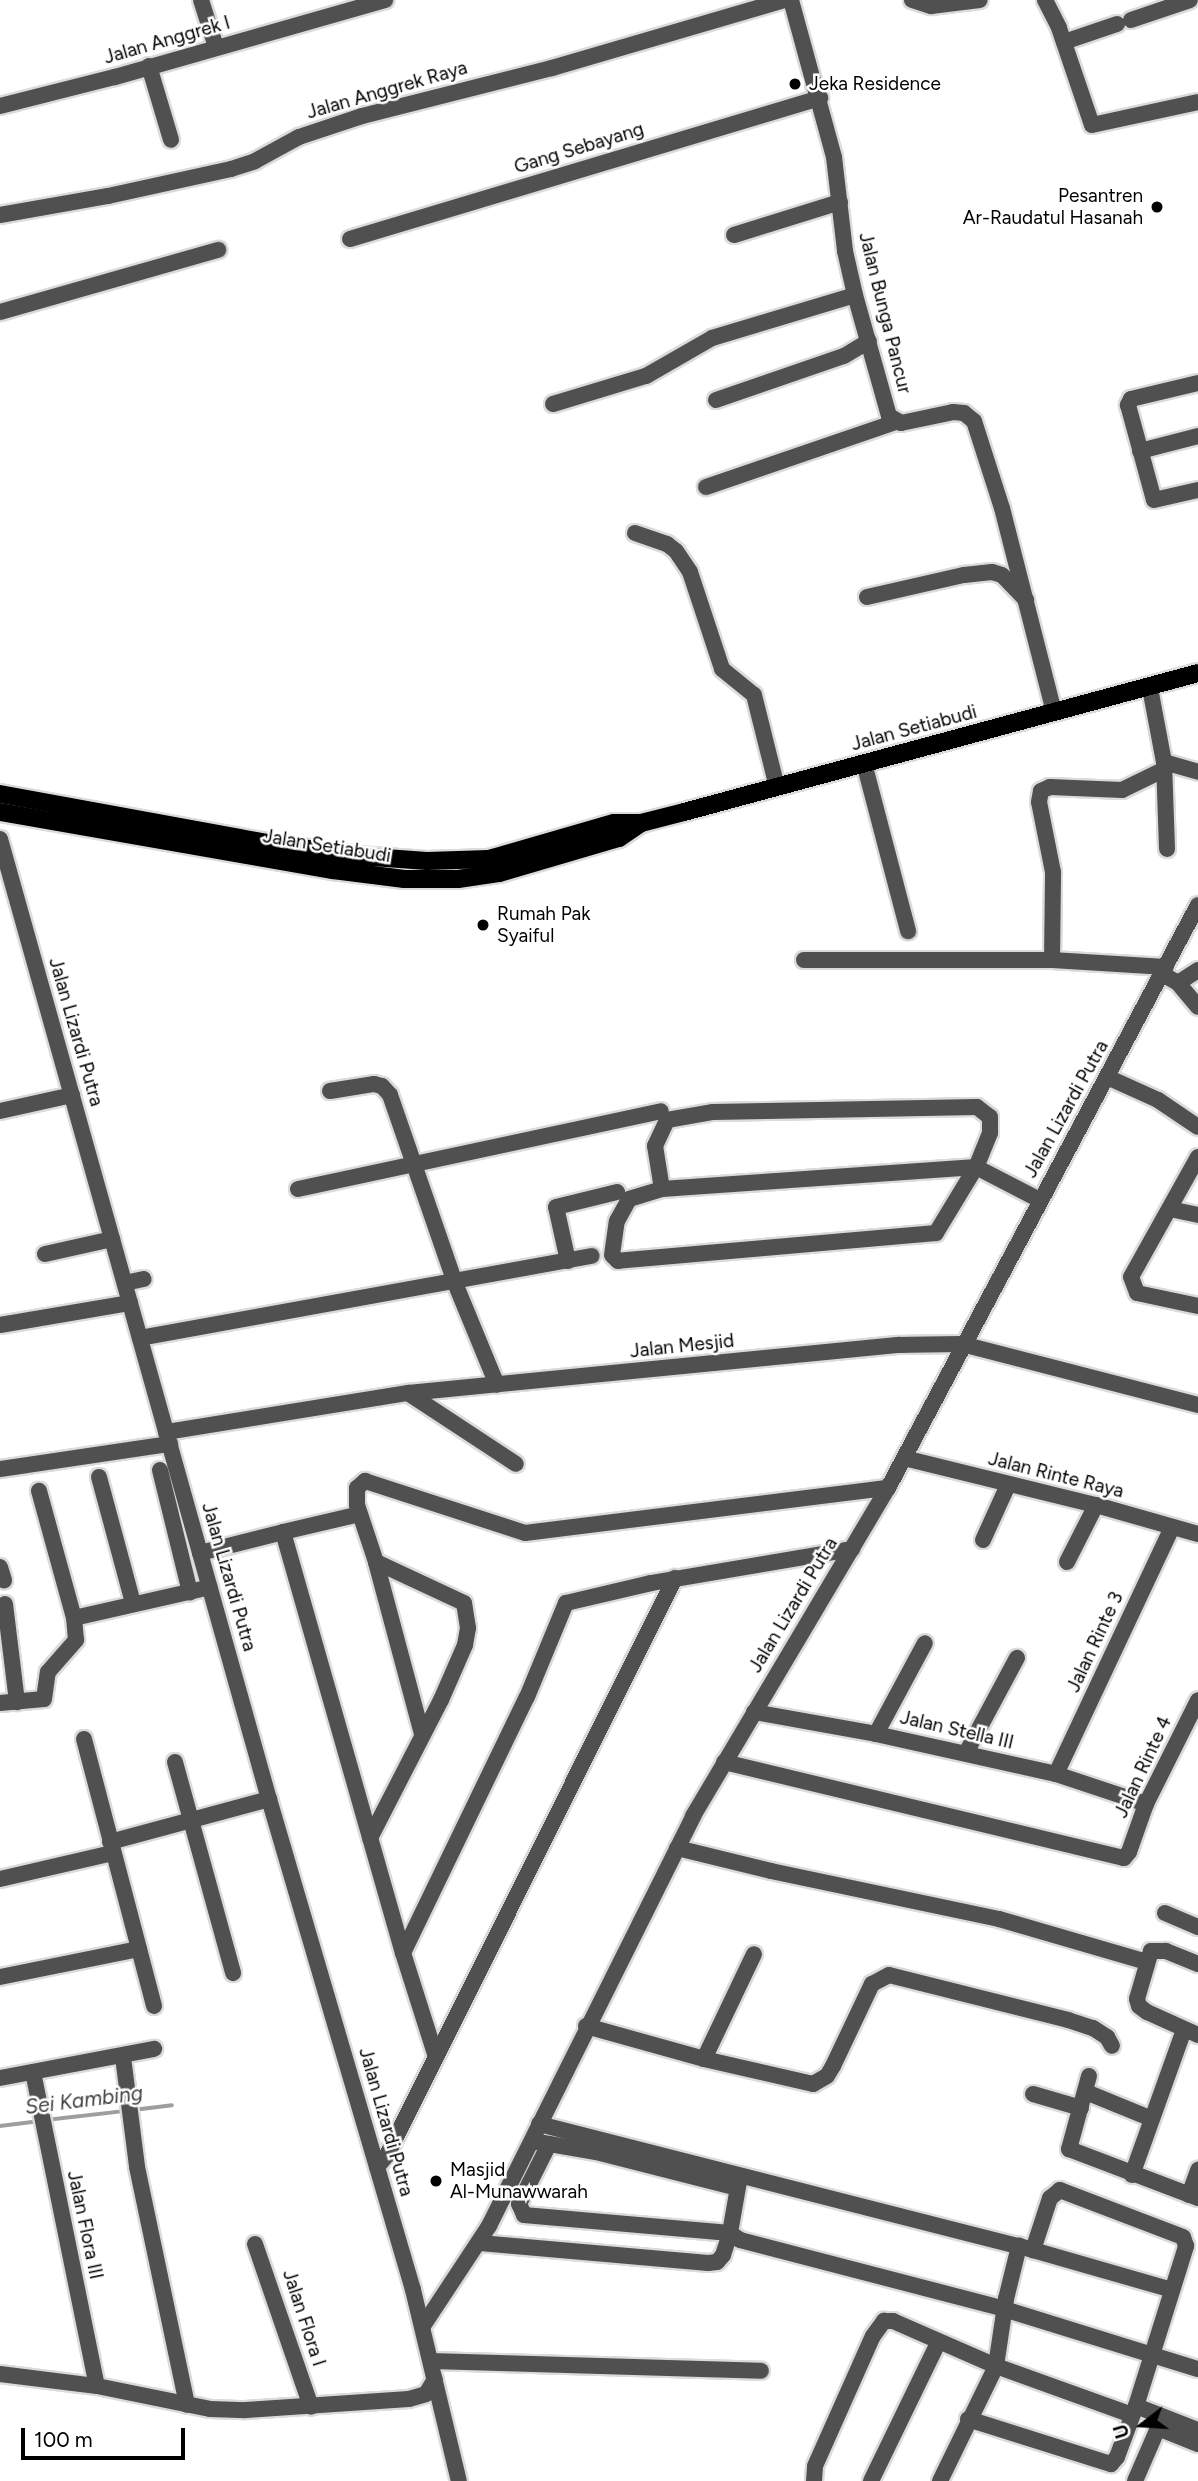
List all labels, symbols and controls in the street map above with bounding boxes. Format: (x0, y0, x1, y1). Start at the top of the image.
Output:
street label: Jalan Anggrek I (101, 11, 233, 69)
street label: Jalan Anggrek Raya (304, 56, 470, 124)
place label: Jeka Residence (809, 73, 941, 95)
marker: Jeka Residence (787, 76, 803, 92)
street label: Gang Sebayang (511, 117, 647, 179)
place label: Pesantren Ar-Raudatul Hasanah (963, 185, 1143, 229)
marker: Pesantren Ar-Raudatul Hasanah (1149, 199, 1165, 215)
street label: Jalan Bunga Pancur (854, 230, 916, 396)
street label: Jalan Setiabudi (849, 700, 979, 756)
street label: Jalan Setiabudi (261, 825, 393, 867)
place label: Rumah Pak Syaiful (497, 903, 590, 947)
marker: Rumah Pak Syaiful (475, 917, 491, 933)
street label: Jalan Lizardi Putra (44, 955, 108, 1109)
street label: Jalan Lizardi Putra (1019, 1036, 1113, 1182)
street label: Jalan Mesjid (629, 1329, 735, 1363)
street label: Jalan Rinte Raya (986, 1447, 1126, 1503)
street label: Jalan Lizardi Putra (197, 1500, 261, 1654)
street label: Jalan Lizardi Putra (744, 1533, 842, 1677)
street label: Jalan Rinte 3 (1062, 1588, 1128, 1696)
street label: Jalan Stella III (898, 1706, 1016, 1754)
street label: Jalan Rinte 4 (1110, 1713, 1176, 1821)
street label: Jalan Lizardi Putra (354, 2045, 418, 2199)
water label: Sei Kambing (24, 2080, 144, 2120)
place label: Masjid Al-Munawwarah (450, 2159, 588, 2203)
street label: Jalan Flora III (62, 2169, 108, 2281)
marker: Masjid Al-Munawwarah (428, 2173, 444, 2189)
street label: Jalan Flora I (278, 2267, 330, 2369)
north arrow (1107, 2390, 1177, 2460)
scale bar (24, 2414, 189, 2458)
text: U (1108, 2422, 1134, 2441)
text: 100 m (34, 2427, 93, 2452)

